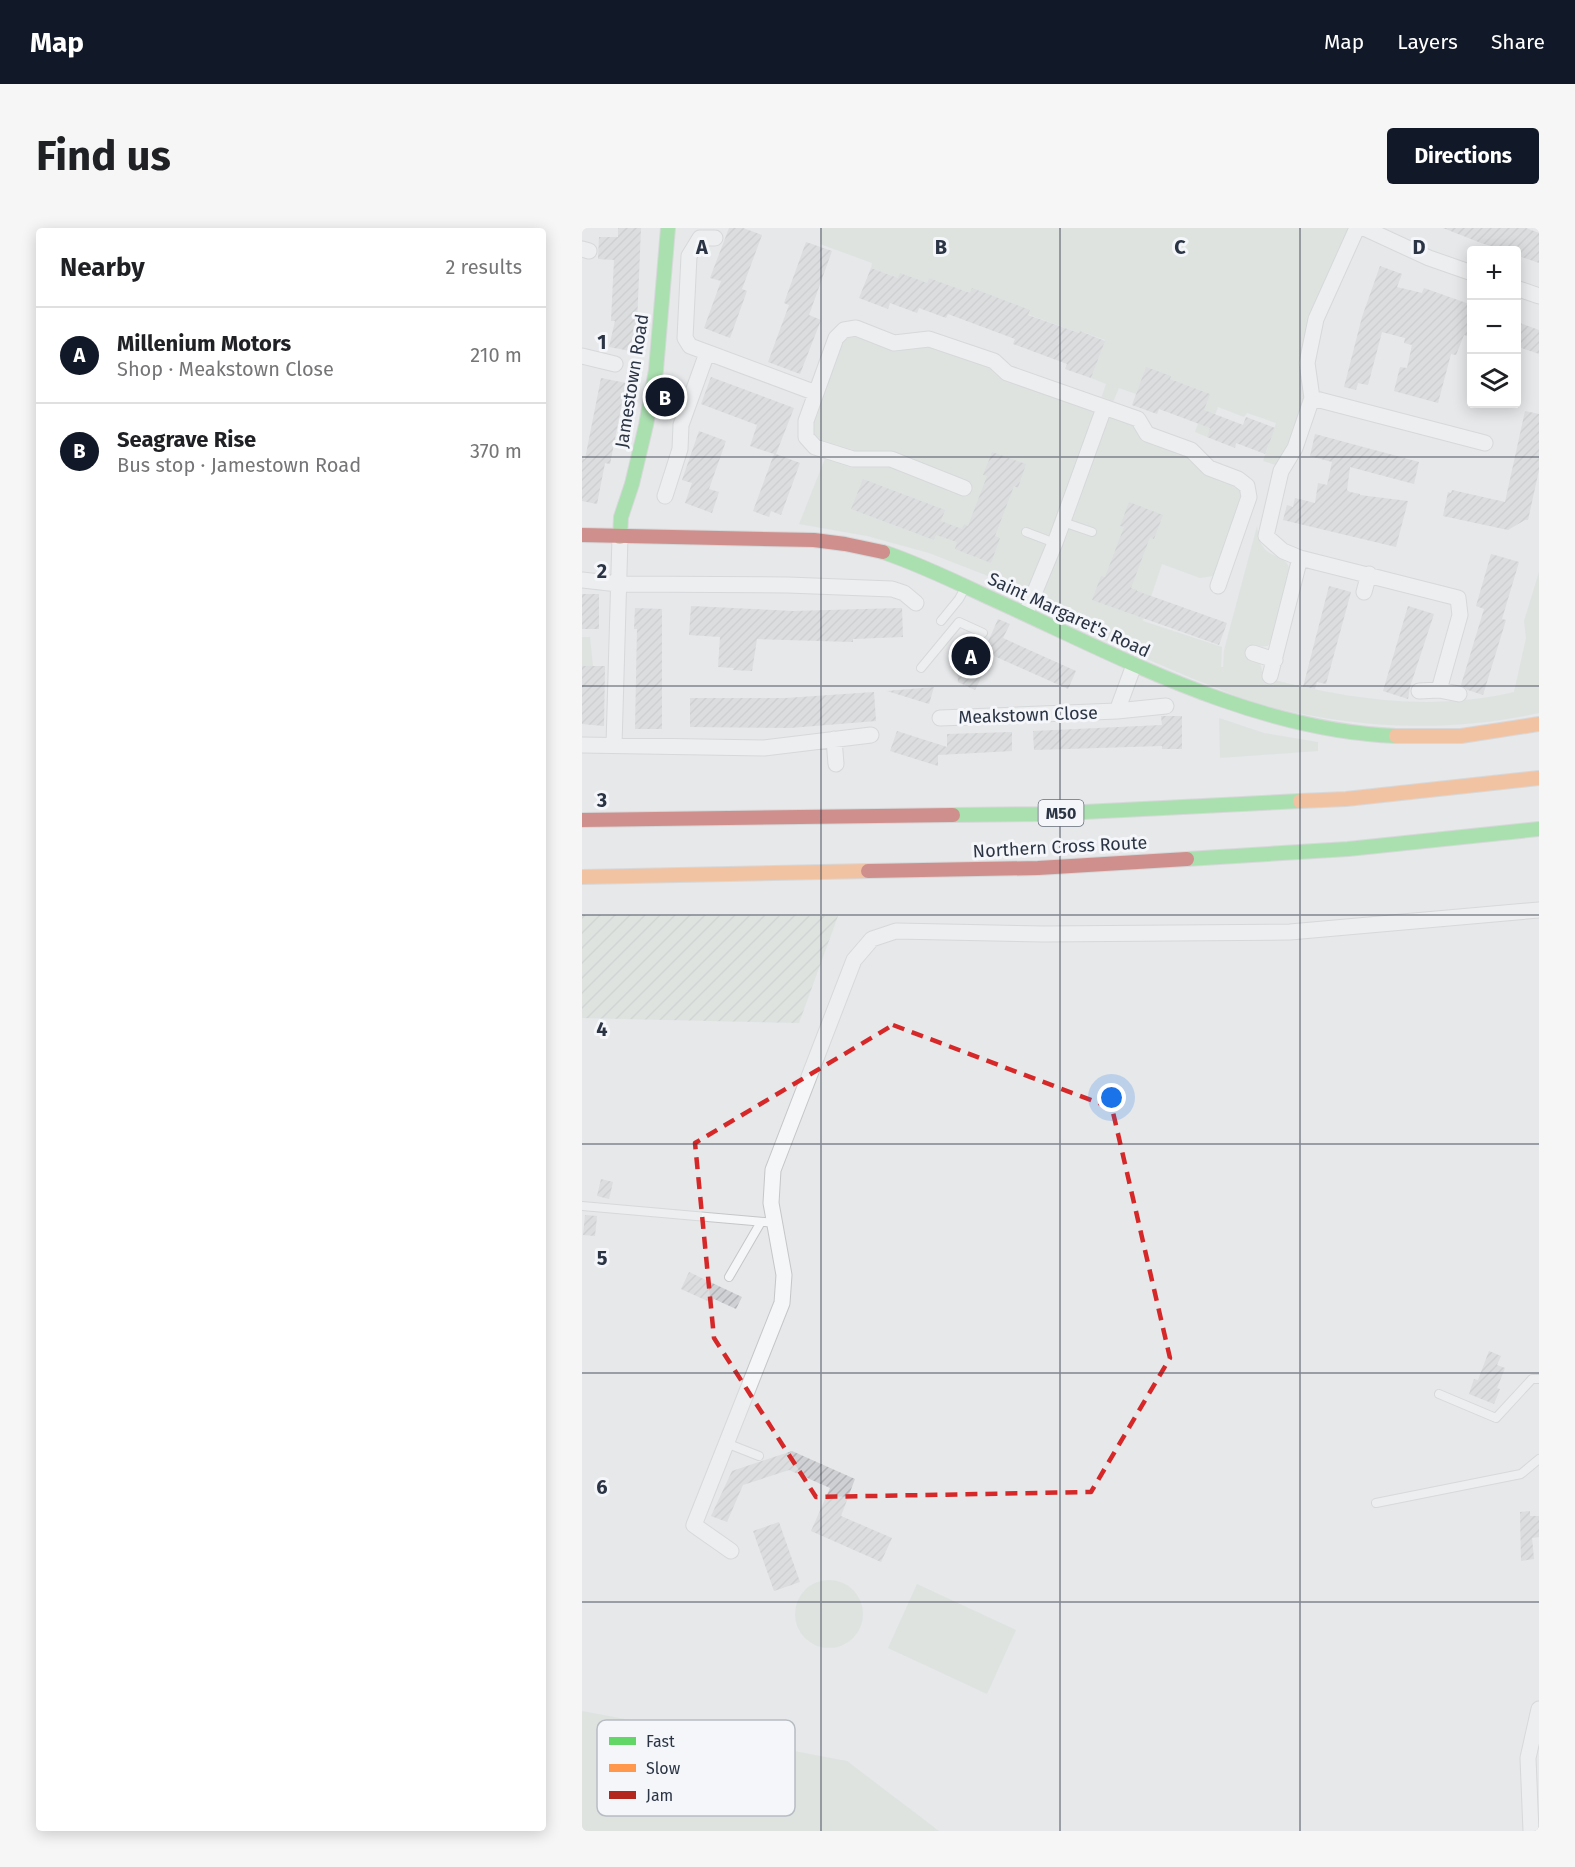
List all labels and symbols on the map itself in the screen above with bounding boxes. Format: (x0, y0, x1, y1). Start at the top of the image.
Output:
text: A (695, 235, 709, 259)
text: B (935, 235, 947, 259)
text: C (1174, 235, 1186, 259)
text: D (1412, 235, 1426, 259)
street label: Jamestown Road (611, 312, 653, 450)
text: 1 (597, 330, 607, 354)
pin: B (646, 374, 685, 420)
text: 2 (597, 559, 607, 583)
street label: Saint Margaret's Road (984, 568, 1154, 662)
pin: A (952, 634, 990, 678)
street label: Meakstown Close (958, 702, 1098, 728)
text: 3 (596, 788, 607, 812)
road number: M50 (1038, 800, 1084, 826)
street label: Northern Cross Route (972, 831, 1148, 863)
text: 4 (596, 1017, 608, 1041)
your location (1097, 1083, 1126, 1112)
text: 5 (597, 1246, 608, 1270)
text: 6 (596, 1475, 608, 1499)
legend (597, 1720, 795, 1816)
text: Fast (646, 1732, 675, 1751)
text: Slow (646, 1759, 681, 1778)
text: Jam (646, 1786, 673, 1805)

